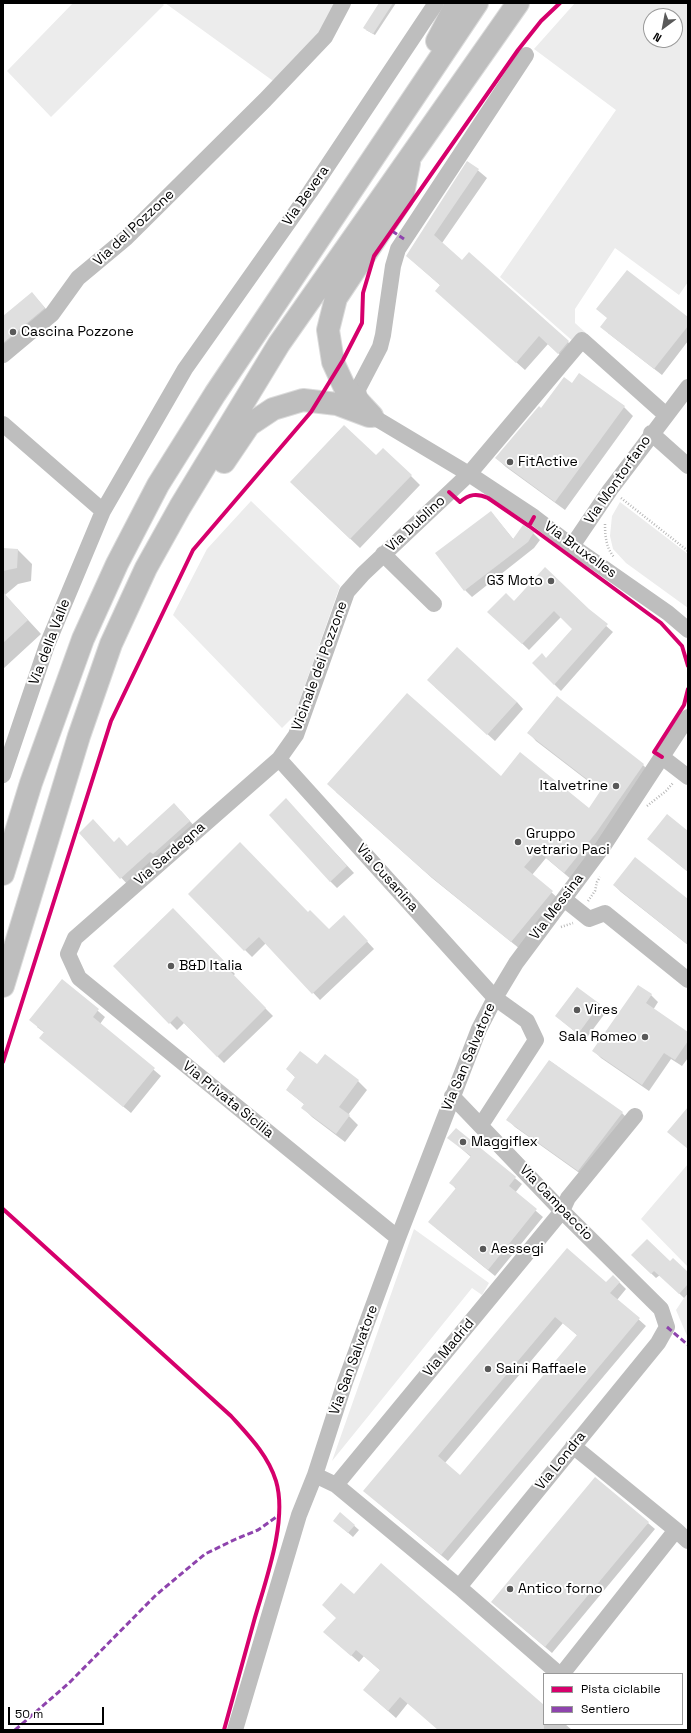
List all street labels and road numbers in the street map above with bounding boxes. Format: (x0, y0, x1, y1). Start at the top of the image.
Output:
street label: Via Bevera (279, 163, 333, 229)
street label: Via del Pozzone (90, 186, 178, 270)
street label: Via Montorfano (581, 432, 655, 528)
street label: Via Dublino (383, 492, 449, 556)
street label: Via Bruxelles (540, 518, 620, 582)
street label: Via della Valle (26, 597, 74, 687)
street label: Vicinale dei Pozzone (289, 599, 351, 733)
street label: Via Sardegna (131, 819, 209, 889)
street label: Via Cusanina (352, 841, 422, 915)
street label: Via Messina (527, 870, 587, 944)
street label: Via San Salvatore (439, 1000, 499, 1114)
street label: Via Privata Sicilia (179, 1058, 277, 1142)
street label: Via Campaccio (516, 1162, 596, 1244)
street label: Via San Salvatore (326, 1303, 382, 1417)
street label: Via Madrid (420, 1316, 478, 1380)
street label: Via Londra (532, 1428, 590, 1494)

